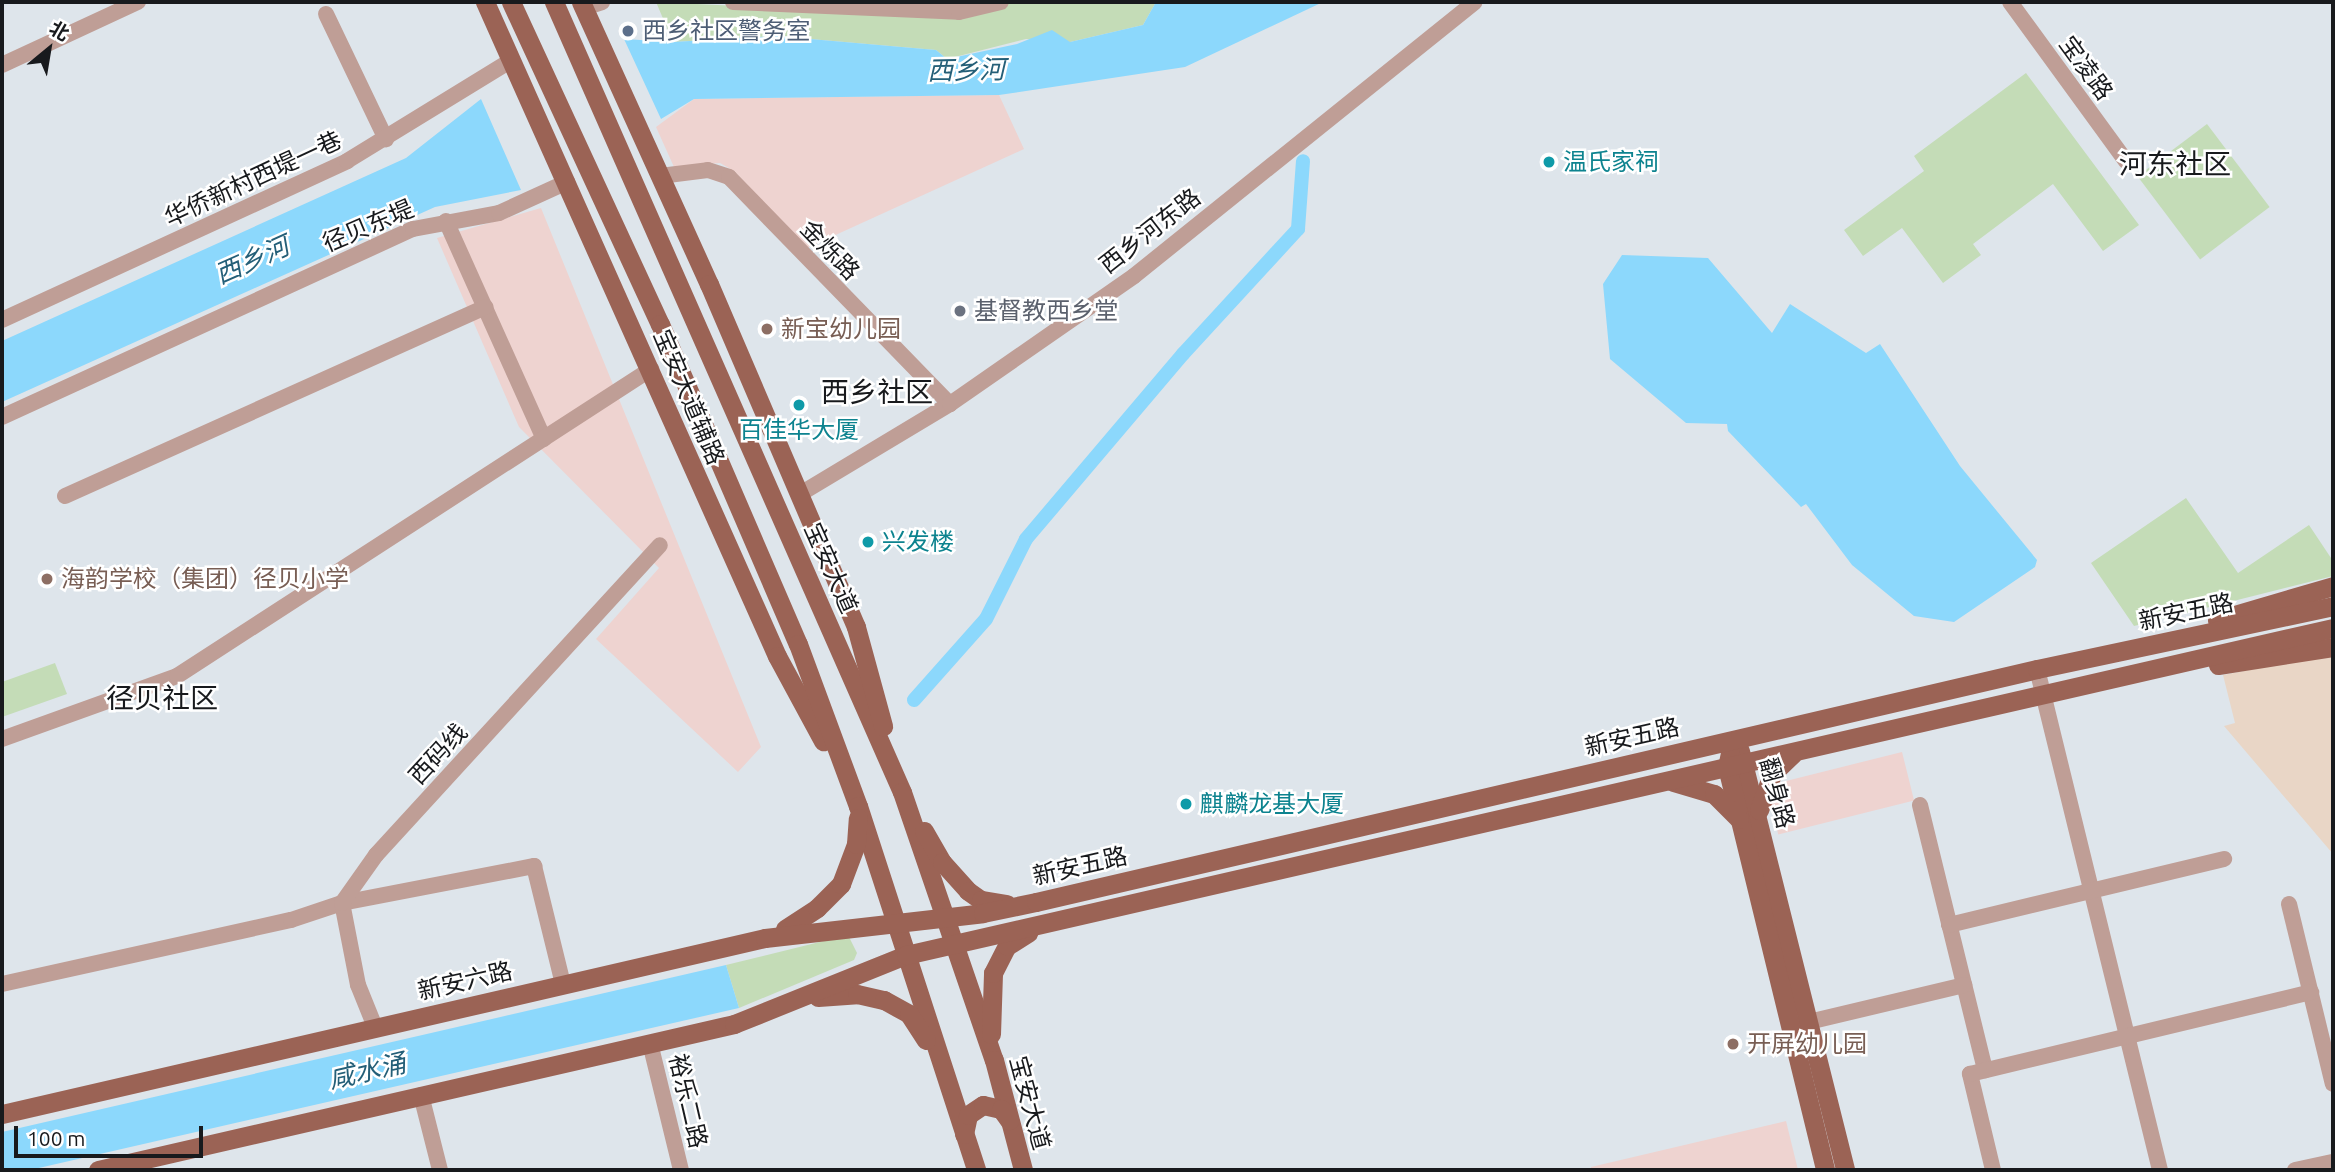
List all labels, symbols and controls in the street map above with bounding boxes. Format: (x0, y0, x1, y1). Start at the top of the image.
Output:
north arrow (14, 14, 84, 84)
text: 北 (46, 17, 73, 45)
place label: 西乡社区警务室 (642, 17, 810, 45)
marker: 西乡社区警务室 (620, 23, 636, 39)
street label: 宝凌路 (2053, 30, 2119, 106)
water label: 西乡河 (927, 54, 1005, 86)
street label: 华侨新村西堤一巷 (160, 125, 346, 233)
district label: 河东社区 (2119, 147, 2231, 181)
place label: 温氏家祠 (1563, 148, 1659, 176)
marker: 温氏家祠 (1541, 154, 1557, 170)
street label: 西乡河东路 (1094, 183, 1206, 279)
street label: 径贝东堤 (318, 194, 418, 258)
street label: 金烁路 (795, 214, 865, 286)
water label: 西乡河 (210, 230, 294, 290)
place label: 基督教西乡堂 (974, 297, 1118, 325)
marker: 基督教西乡堂 (952, 303, 968, 319)
place label: 新宝幼儿园 (781, 315, 901, 343)
marker: 新宝幼儿园 (759, 321, 775, 337)
street label: 宝安大道辅路 (648, 325, 730, 469)
district label: 西乡社区 (821, 375, 933, 409)
marker: 百佳华大厦 (791, 397, 807, 413)
place label: 百佳华大厦 (739, 416, 859, 444)
street label: 宝安大道 (798, 518, 864, 618)
place label: 兴发楼 (882, 528, 954, 556)
marker: 兴发楼 (860, 534, 876, 550)
place label: 海韵学校（集团）径贝小学 (61, 565, 349, 593)
marker: 海韵学校（集团）径贝小学 (39, 571, 55, 587)
street label: 新安五路 (2136, 588, 2236, 636)
district label: 径贝社区 (106, 681, 218, 715)
street label: 新安五路 (1582, 712, 1682, 762)
street label: 西码线 (403, 718, 473, 790)
street label: 翻身路 (1754, 754, 1800, 832)
place label: 麒麟龙基大厦 (1200, 790, 1344, 818)
marker: 麒麟龙基大厦 (1178, 796, 1194, 812)
street label: 新安五路 (1030, 841, 1130, 891)
street label: 新安六路 (415, 956, 515, 1006)
place label: 开屏幼儿园 (1747, 1030, 1867, 1058)
marker: 开屏幼儿园 (1725, 1036, 1741, 1052)
water label: 咸水涌 (325, 1047, 409, 1095)
street label: 裕乐二路 (663, 1051, 713, 1151)
street label: 宝安大道 (1004, 1053, 1056, 1153)
scale bar (18, 1112, 206, 1156)
text: 100 m (27, 1126, 85, 1150)

